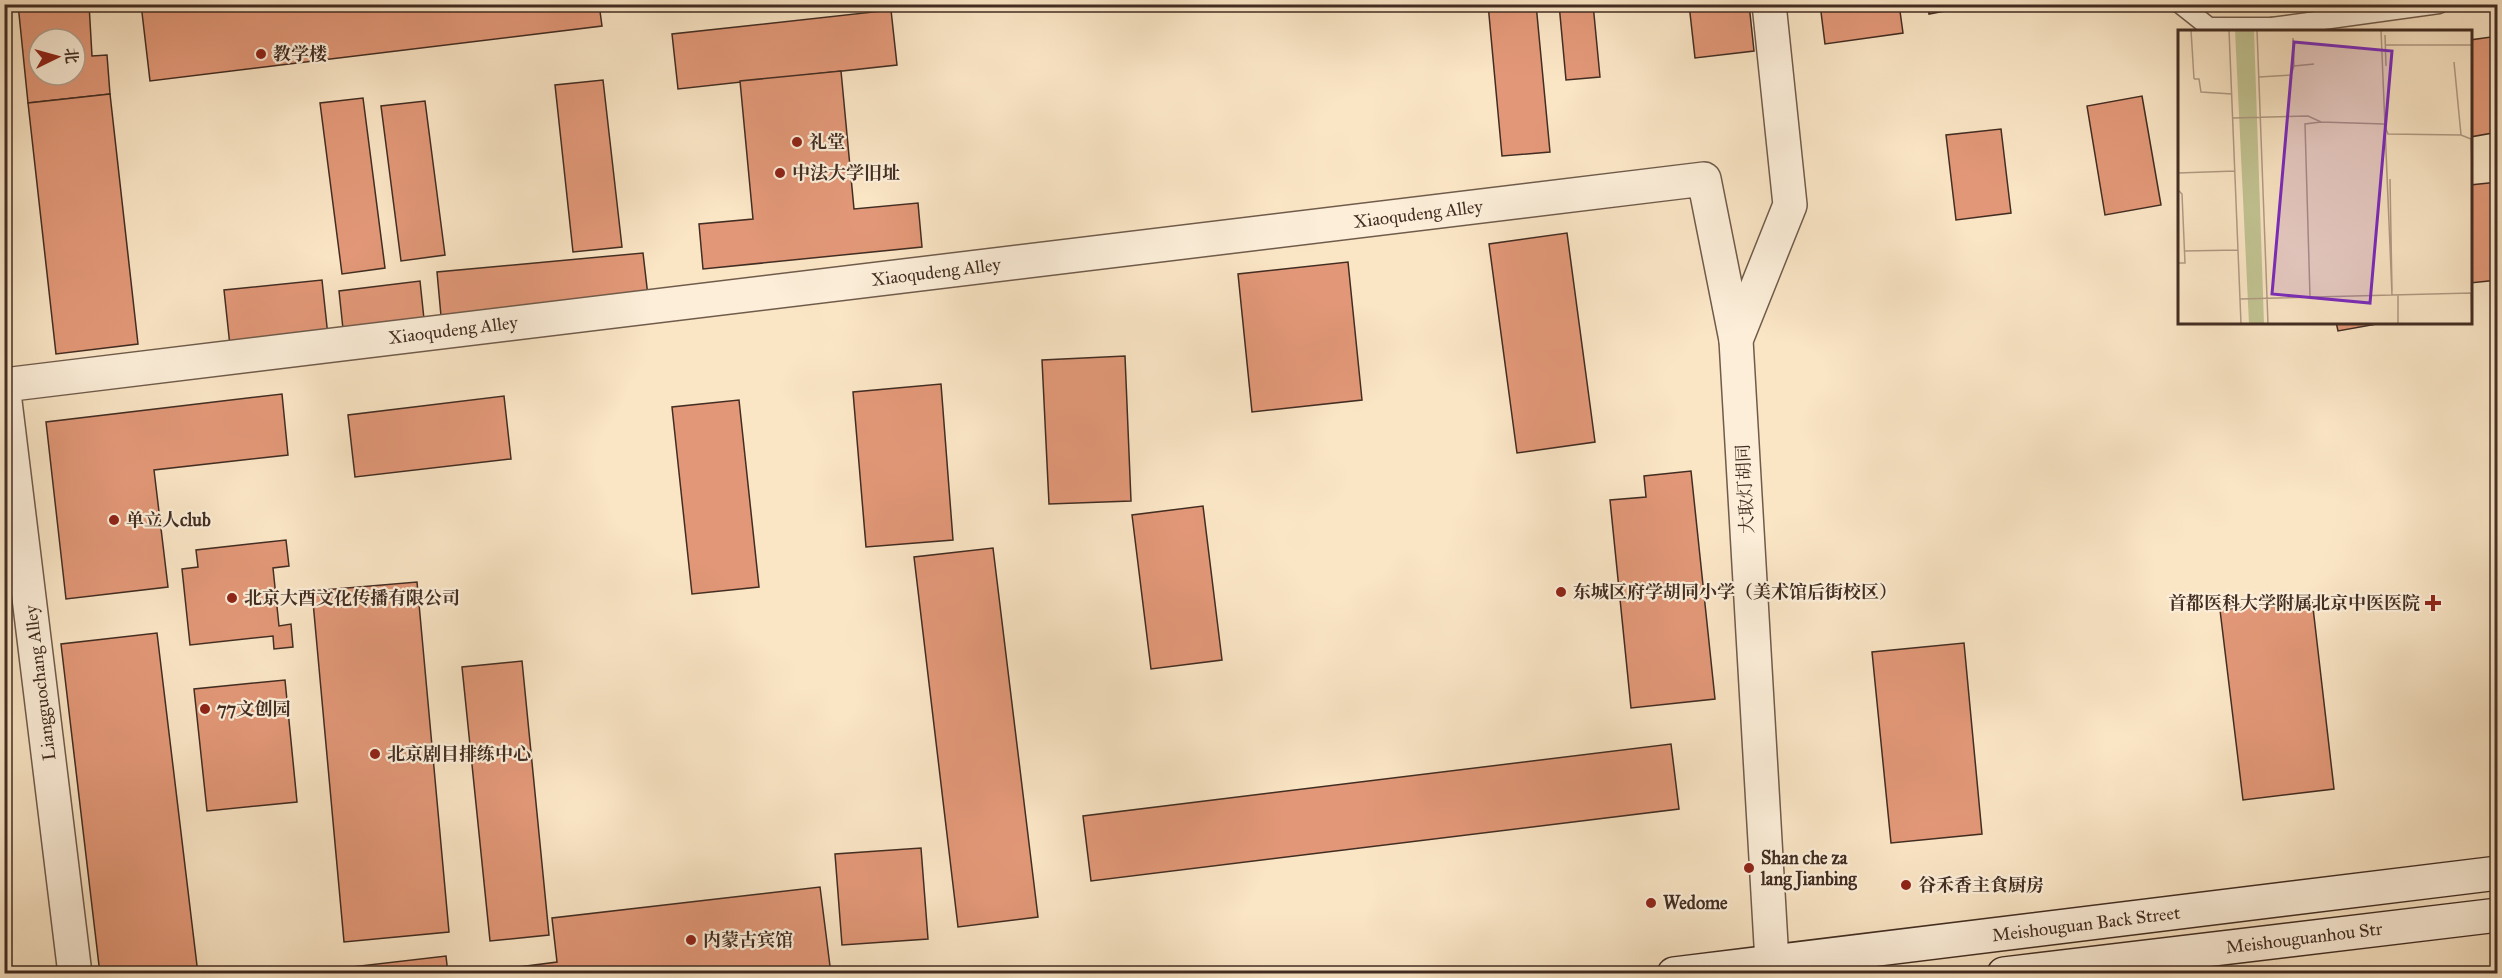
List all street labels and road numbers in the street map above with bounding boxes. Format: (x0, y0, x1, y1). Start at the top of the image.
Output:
street label: Xiaoqudeng Alley (1352, 195, 1485, 234)
street label: Xiaoqudeng Alley (870, 253, 1003, 292)
street label: Xiaoqudeng Alley (387, 311, 520, 350)
street label: 大取灯胡同 (1732, 443, 1758, 535)
street label: Liangguochang Alley (19, 603, 61, 762)
street label: Meishouguan Back Street (1991, 901, 2182, 947)
street label: Meishouguanhou Str (2224, 917, 2384, 960)

